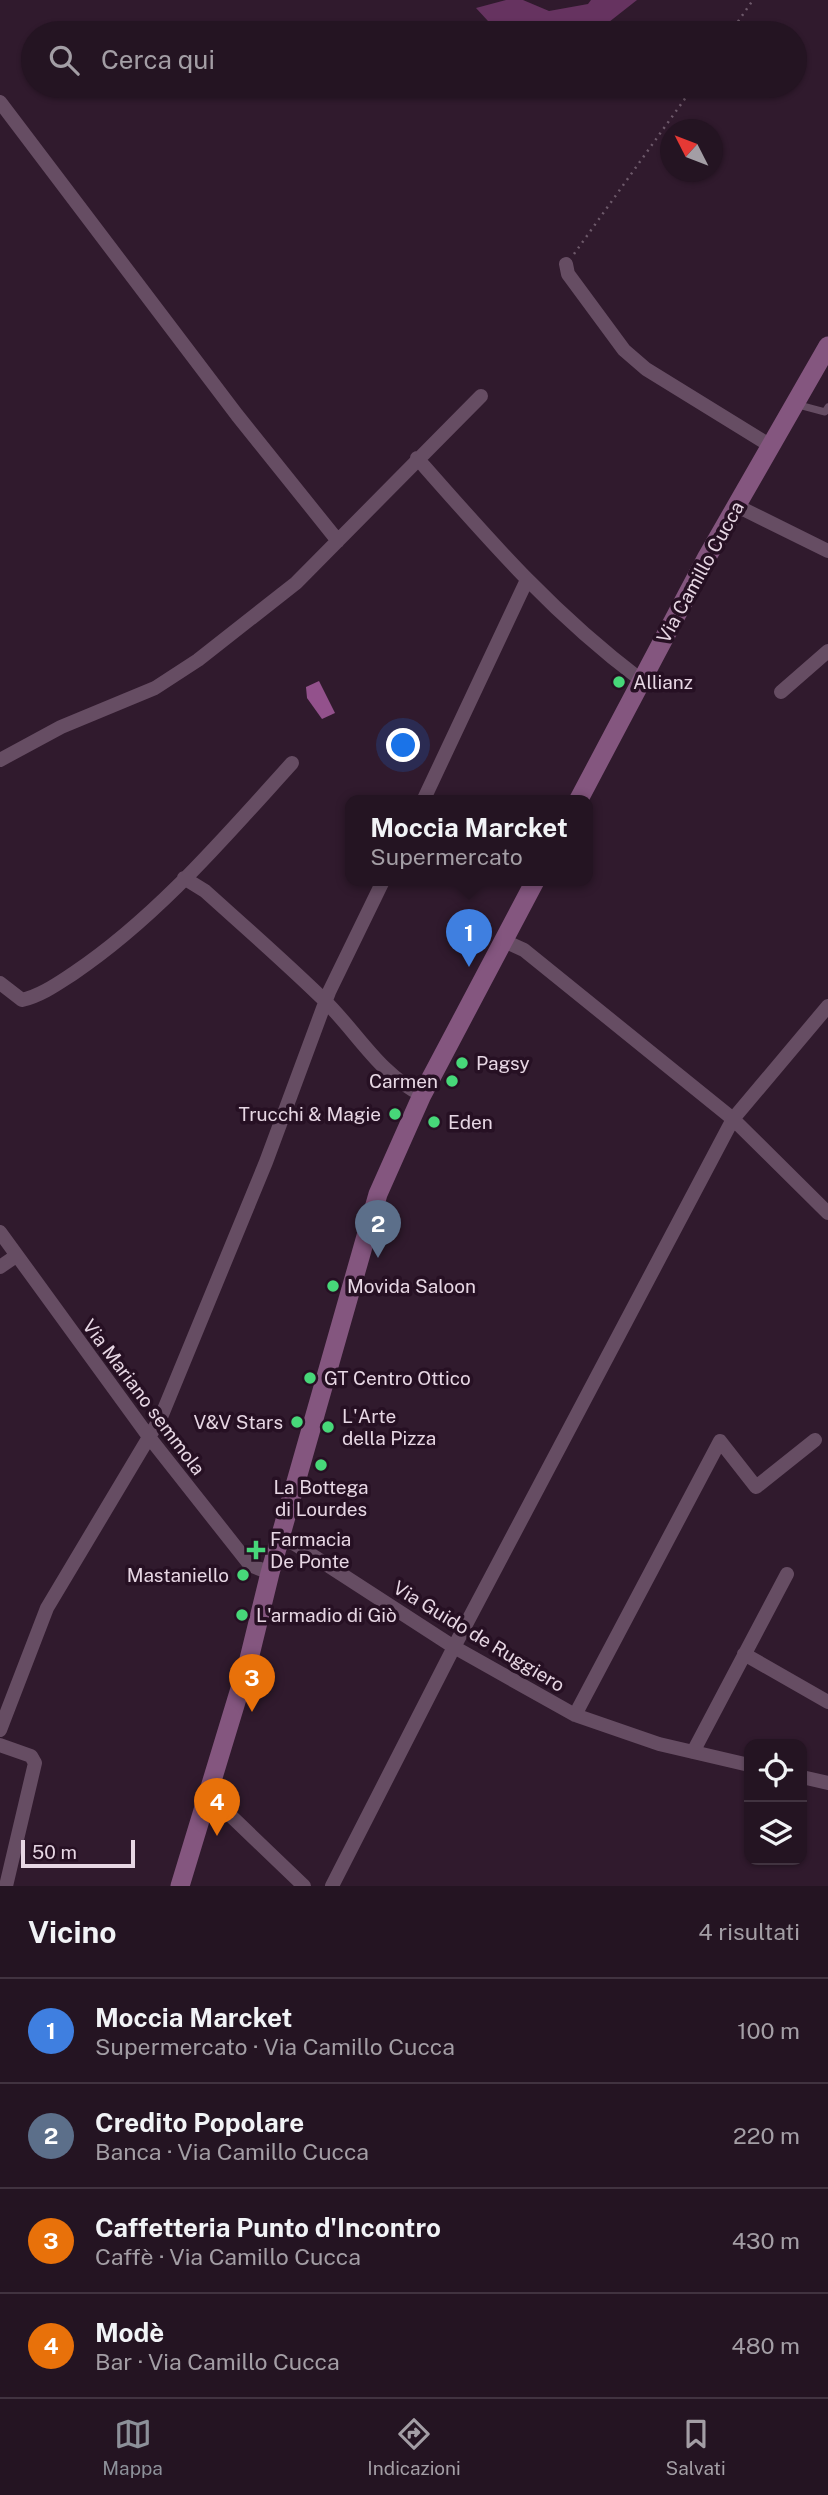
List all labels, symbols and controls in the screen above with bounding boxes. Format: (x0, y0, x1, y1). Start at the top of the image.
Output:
search box (21, 21, 807, 98)
icon: search (45, 41, 83, 79)
text: Cerca qui (101, 44, 215, 75)
north arrow (660, 119, 723, 182)
street label: Via Camillo Cucca (652, 497, 748, 647)
place label: Allianz (633, 671, 693, 693)
marker: Allianz (611, 674, 627, 690)
your location (386, 728, 420, 762)
popup (345, 795, 593, 886)
text: Moccia Marcket (370, 812, 568, 843)
text: Supermercato (370, 843, 523, 870)
pin: 1 (446, 909, 492, 967)
place label: Pagsy (476, 1052, 530, 1074)
marker: Pagsy (454, 1055, 470, 1071)
place label: Carmen (369, 1070, 438, 1092)
marker: Carmen (444, 1073, 460, 1089)
place label: Trucchi & Magie (239, 1103, 381, 1125)
marker: Trucchi & Magie (387, 1106, 403, 1122)
place label: Eden (448, 1111, 493, 1133)
marker: Eden (426, 1114, 442, 1130)
pin: 2 (355, 1200, 401, 1258)
place label: Movida Saloon (347, 1275, 476, 1297)
marker: Movida Saloon (325, 1278, 341, 1294)
street label: Via Mariano semmola (78, 1315, 210, 1479)
place label: GT Centro Ottico (324, 1367, 471, 1389)
marker: GT Centro Ottico (302, 1370, 318, 1386)
place label: L'Arte della Pizza (342, 1405, 436, 1449)
place label: V&V Stars (193, 1411, 283, 1433)
marker: V&V Stars (289, 1414, 305, 1430)
marker: L'Arte della Pizza (320, 1419, 336, 1435)
marker: La Bottega di Lourdes (313, 1457, 329, 1473)
place label: La Bottega di Lourdes (273, 1476, 369, 1520)
place label: Farmacia De Ponte (270, 1528, 351, 1572)
marker: Farmacia De Ponte (248, 1542, 264, 1558)
place label: Mastaniello (127, 1564, 229, 1586)
marker: Mastaniello (235, 1567, 251, 1583)
street label: Via Guido de Ruggiero (389, 1576, 569, 1696)
place label: L'armadio di Giò (256, 1604, 397, 1626)
marker: L'armadio di Giò (234, 1607, 250, 1623)
pin: 3 (229, 1654, 275, 1712)
map controls (744, 1739, 807, 1865)
button: locate (744, 1739, 807, 1802)
pin: 4 (194, 1778, 240, 1836)
button: layers (744, 1802, 807, 1865)
scale bar (21, 1837, 135, 1869)
text: 50 m (32, 1841, 77, 1863)
text: Vicino (28, 1914, 117, 1950)
text: 4 risultati (698, 1918, 800, 1945)
text: Moccia Marcket (95, 2002, 292, 2033)
text: 1 (46, 2017, 56, 2044)
text: 100 m (737, 2017, 800, 2044)
text: Supermercato · Via Camillo Cucca (95, 2033, 455, 2060)
text: Credito Popolare (95, 2107, 304, 2138)
text: 2 (44, 2122, 58, 2149)
text: 220 m (733, 2122, 800, 2149)
text: Banca · Via Camillo Cucca (95, 2138, 369, 2165)
text: Caffetteria Punto d'Incontro (95, 2212, 441, 2243)
text: 3 (43, 2227, 59, 2254)
text: 430 m (732, 2227, 800, 2254)
text: Caffè · Via Camillo Cucca (95, 2243, 361, 2270)
text: Modè (95, 2317, 164, 2348)
text: 4 (43, 2332, 59, 2359)
text: 480 m (731, 2332, 800, 2359)
text: Bar · Via Camillo Cucca (95, 2348, 340, 2375)
tab: Mappa (102, 2415, 163, 2479)
tab: Indicazioni (367, 2415, 461, 2479)
tab: Salvati (666, 2415, 726, 2479)

